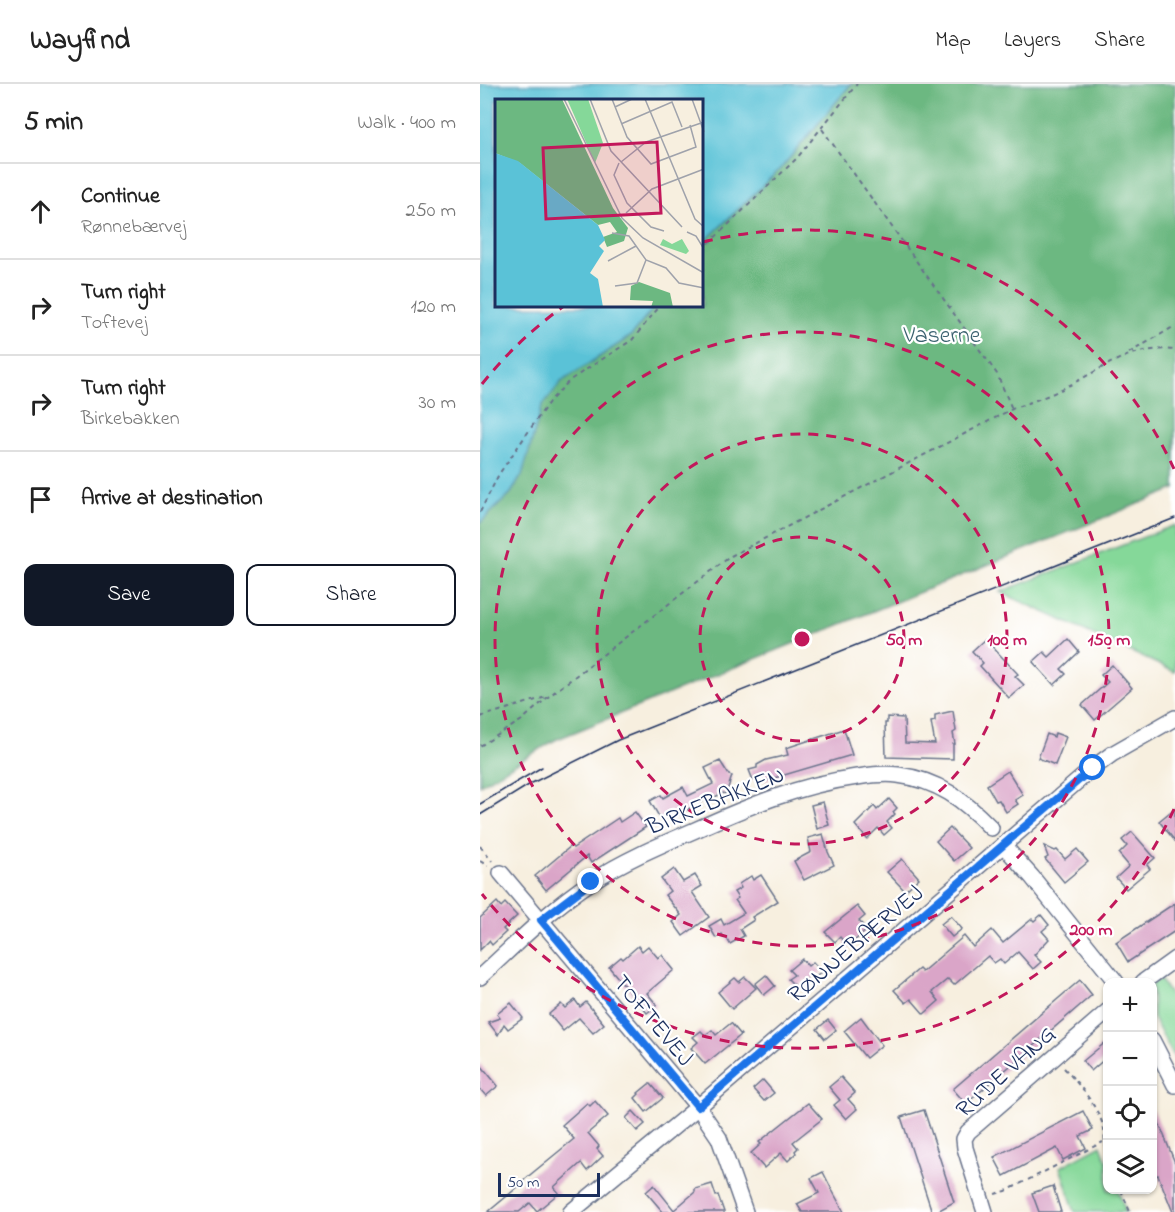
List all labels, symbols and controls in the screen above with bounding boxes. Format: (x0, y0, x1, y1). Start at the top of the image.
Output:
text: Wayfind (30, 21, 130, 62)
text: Map (935, 26, 971, 56)
text: Layers (1004, 26, 1061, 56)
text: Share (1094, 26, 1145, 56)
inset map (495, 99, 704, 308)
text: 5 min (24, 104, 83, 142)
text: Walk · 400 m (357, 109, 456, 138)
text: Continue (81, 181, 160, 213)
icon: ahead (24, 195, 57, 228)
text: 250 m (405, 197, 456, 226)
text: Rønnebærvej (81, 213, 186, 242)
text: Turn right (81, 277, 166, 309)
icon: right (24, 291, 57, 324)
text: 120 m (411, 293, 456, 322)
text: Toftevej (81, 309, 148, 338)
park label: Vaserne (902, 319, 981, 354)
text: Turn right (81, 373, 166, 405)
icon: right (24, 387, 57, 420)
text: 30 m (419, 389, 456, 418)
text: Birkebakken (81, 405, 180, 434)
icon: arrive (24, 483, 57, 516)
text: Arrive at destination (81, 483, 263, 515)
button: Save (24, 564, 234, 626)
button: Share (246, 564, 456, 626)
text: 50 m (886, 628, 922, 654)
text: 100 m (987, 628, 1027, 654)
text: 150 m (1088, 628, 1130, 654)
centre of rings (792, 629, 812, 649)
route start (1079, 754, 1105, 780)
street label: BIRKEBAKKEN (641, 759, 790, 846)
route end (577, 868, 603, 894)
street label: RØNNEBÆRVEJ (781, 877, 933, 1013)
text: 200 m (1069, 918, 1113, 944)
street label: TOFTEVEJ (603, 968, 701, 1075)
map controls (1103, 978, 1157, 1194)
button: + (1103, 978, 1157, 1032)
street label: RUDE VANG (949, 1018, 1064, 1127)
button: − (1103, 1032, 1157, 1086)
button: locate (1103, 1086, 1157, 1140)
button: layers (1103, 1140, 1157, 1194)
scale bar (498, 1170, 600, 1198)
text: 50 m (507, 1171, 539, 1195)

